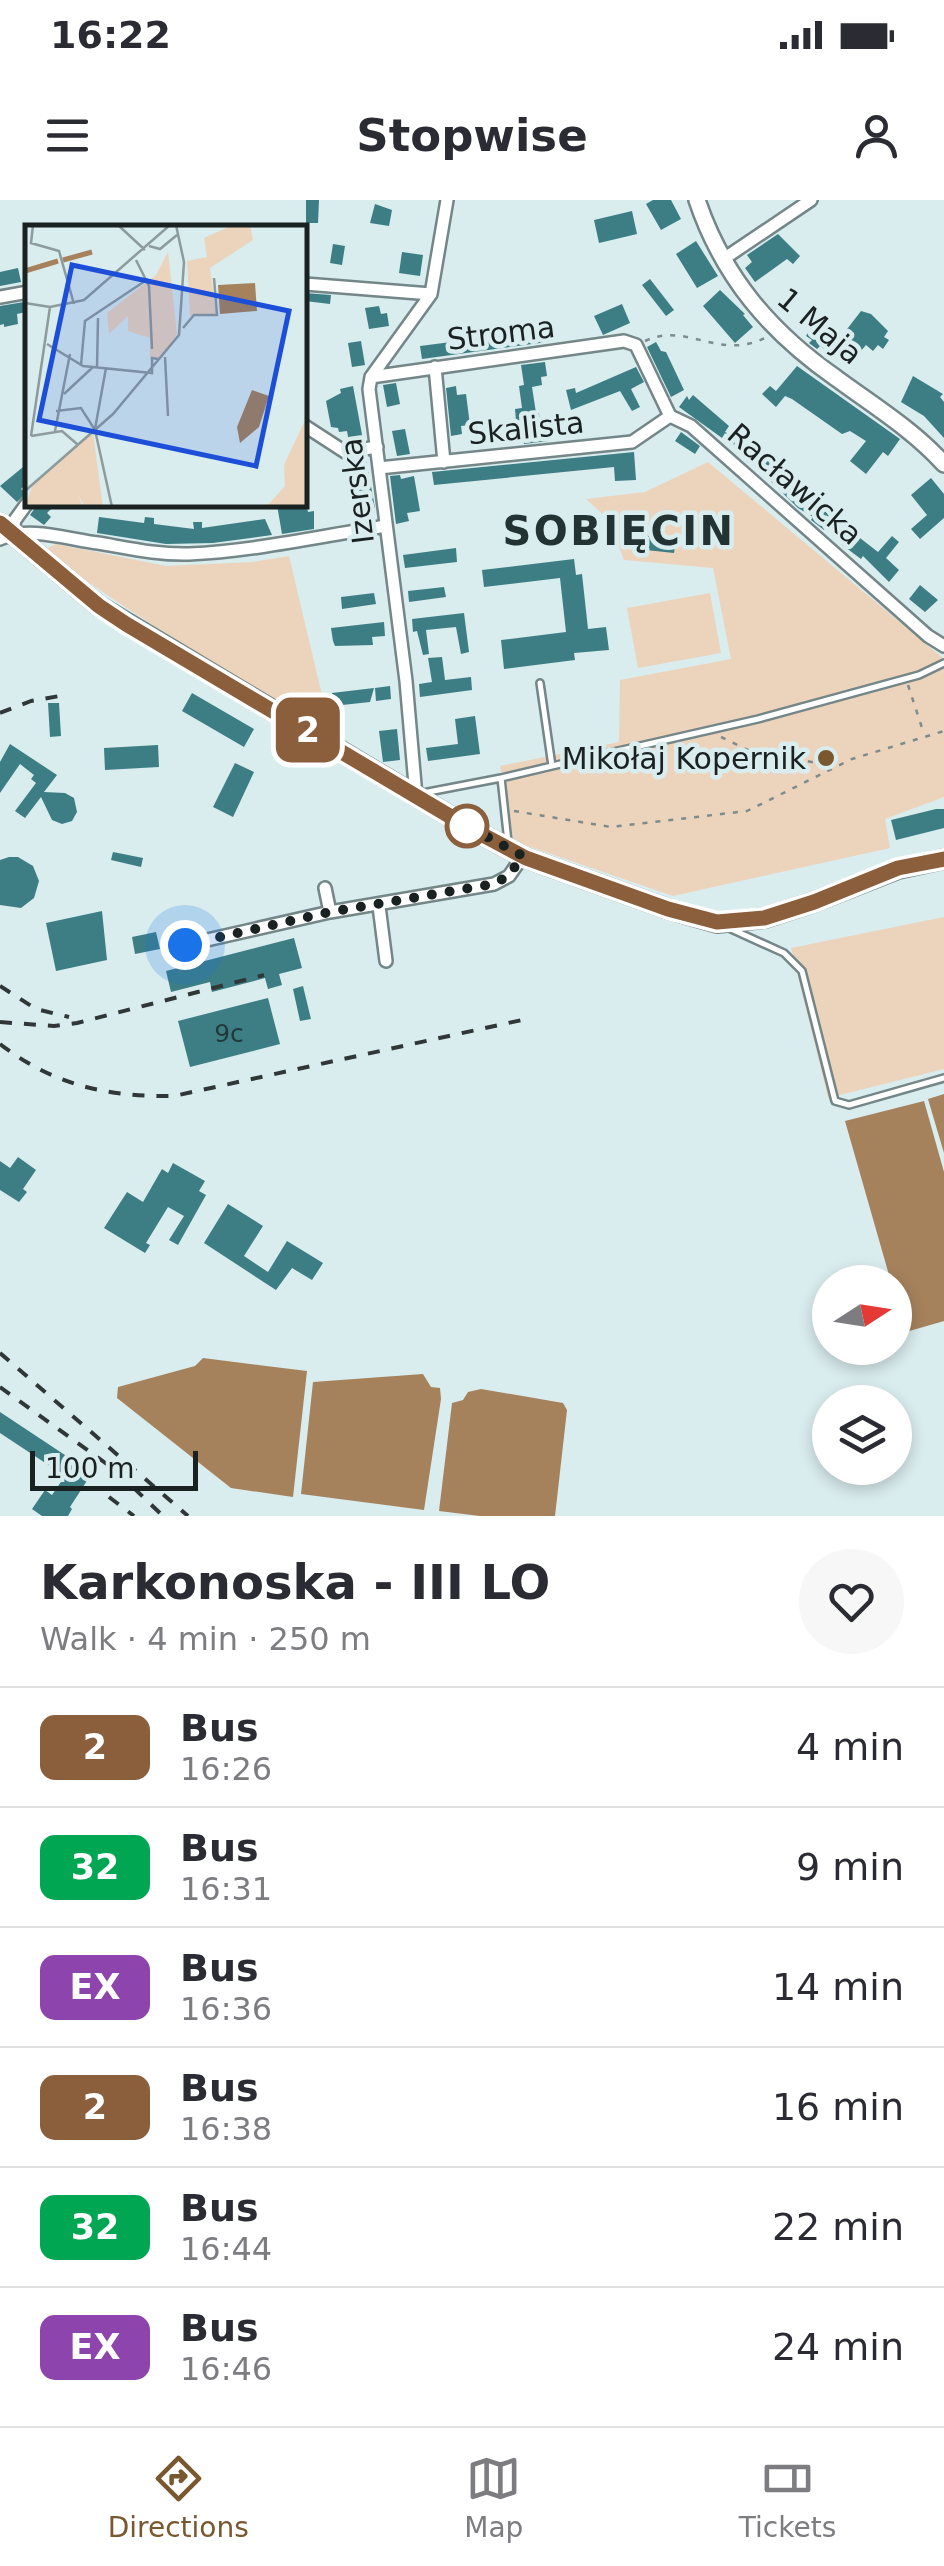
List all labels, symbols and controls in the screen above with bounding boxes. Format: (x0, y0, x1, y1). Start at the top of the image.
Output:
text: 16:22 (50, 13, 171, 57)
icon: menu (40, 108, 95, 163)
icon: person (849, 108, 904, 163)
text: Stopwise (356, 109, 588, 162)
inset map (25, 225, 308, 508)
street label: 1 Maja (771, 281, 869, 371)
street label: Stroma (445, 309, 557, 357)
street label: Skalista (466, 404, 586, 452)
street label: Racławicka (721, 416, 869, 552)
street label: Izerska (333, 436, 381, 546)
district label: SOBIĘCIN (502, 508, 736, 554)
line badge: 2 (276, 698, 340, 762)
text: 2 (296, 710, 320, 750)
place label: Mikołaj Kopernik (562, 741, 807, 776)
marker: Mikołaj Kopernik (815, 747, 837, 769)
unlabelled marker (446, 805, 488, 847)
your location (160, 920, 210, 970)
house number: 9c (214, 1019, 244, 1048)
north arrow (812, 1265, 912, 1365)
map controls (812, 1265, 912, 1485)
button: layers (812, 1385, 912, 1485)
scale bar (30, 1446, 198, 1491)
text: 100 m (45, 1452, 135, 1485)
button: heart (799, 1549, 904, 1654)
text: Karkonoska - III LO (40, 1554, 550, 1610)
text: Walk · 4 min · 250 m (40, 1620, 371, 1658)
text: Bus (180, 1706, 259, 1750)
text: 4 min (796, 1725, 904, 1769)
text: 2 (83, 1727, 107, 1767)
text: 16:26 (180, 1750, 272, 1788)
text: Bus (180, 1826, 259, 1870)
text: 9 min (796, 1845, 904, 1889)
text: 32 (71, 1847, 119, 1887)
text: 16:31 (180, 1870, 272, 1908)
text: Bus (180, 1946, 259, 1990)
text: 14 min (772, 1965, 904, 2009)
text: EX (70, 1967, 120, 2007)
text: 16:36 (180, 1990, 272, 2028)
text: Bus (180, 2066, 259, 2110)
text: 16 min (772, 2085, 904, 2129)
text: 2 (83, 2087, 107, 2127)
text: 16:38 (180, 2110, 272, 2148)
text: Bus (180, 2186, 259, 2230)
text: 22 min (772, 2205, 904, 2249)
text: 32 (71, 2207, 119, 2247)
text: 16:44 (180, 2230, 272, 2268)
text: Bus (180, 2306, 259, 2350)
text: 24 min (772, 2325, 904, 2369)
text: EX (70, 2327, 120, 2367)
text: 16:46 (180, 2350, 272, 2388)
tab: Directions (108, 2451, 249, 2544)
tab: Map (464, 2451, 523, 2544)
tab: Tickets (739, 2451, 836, 2544)

